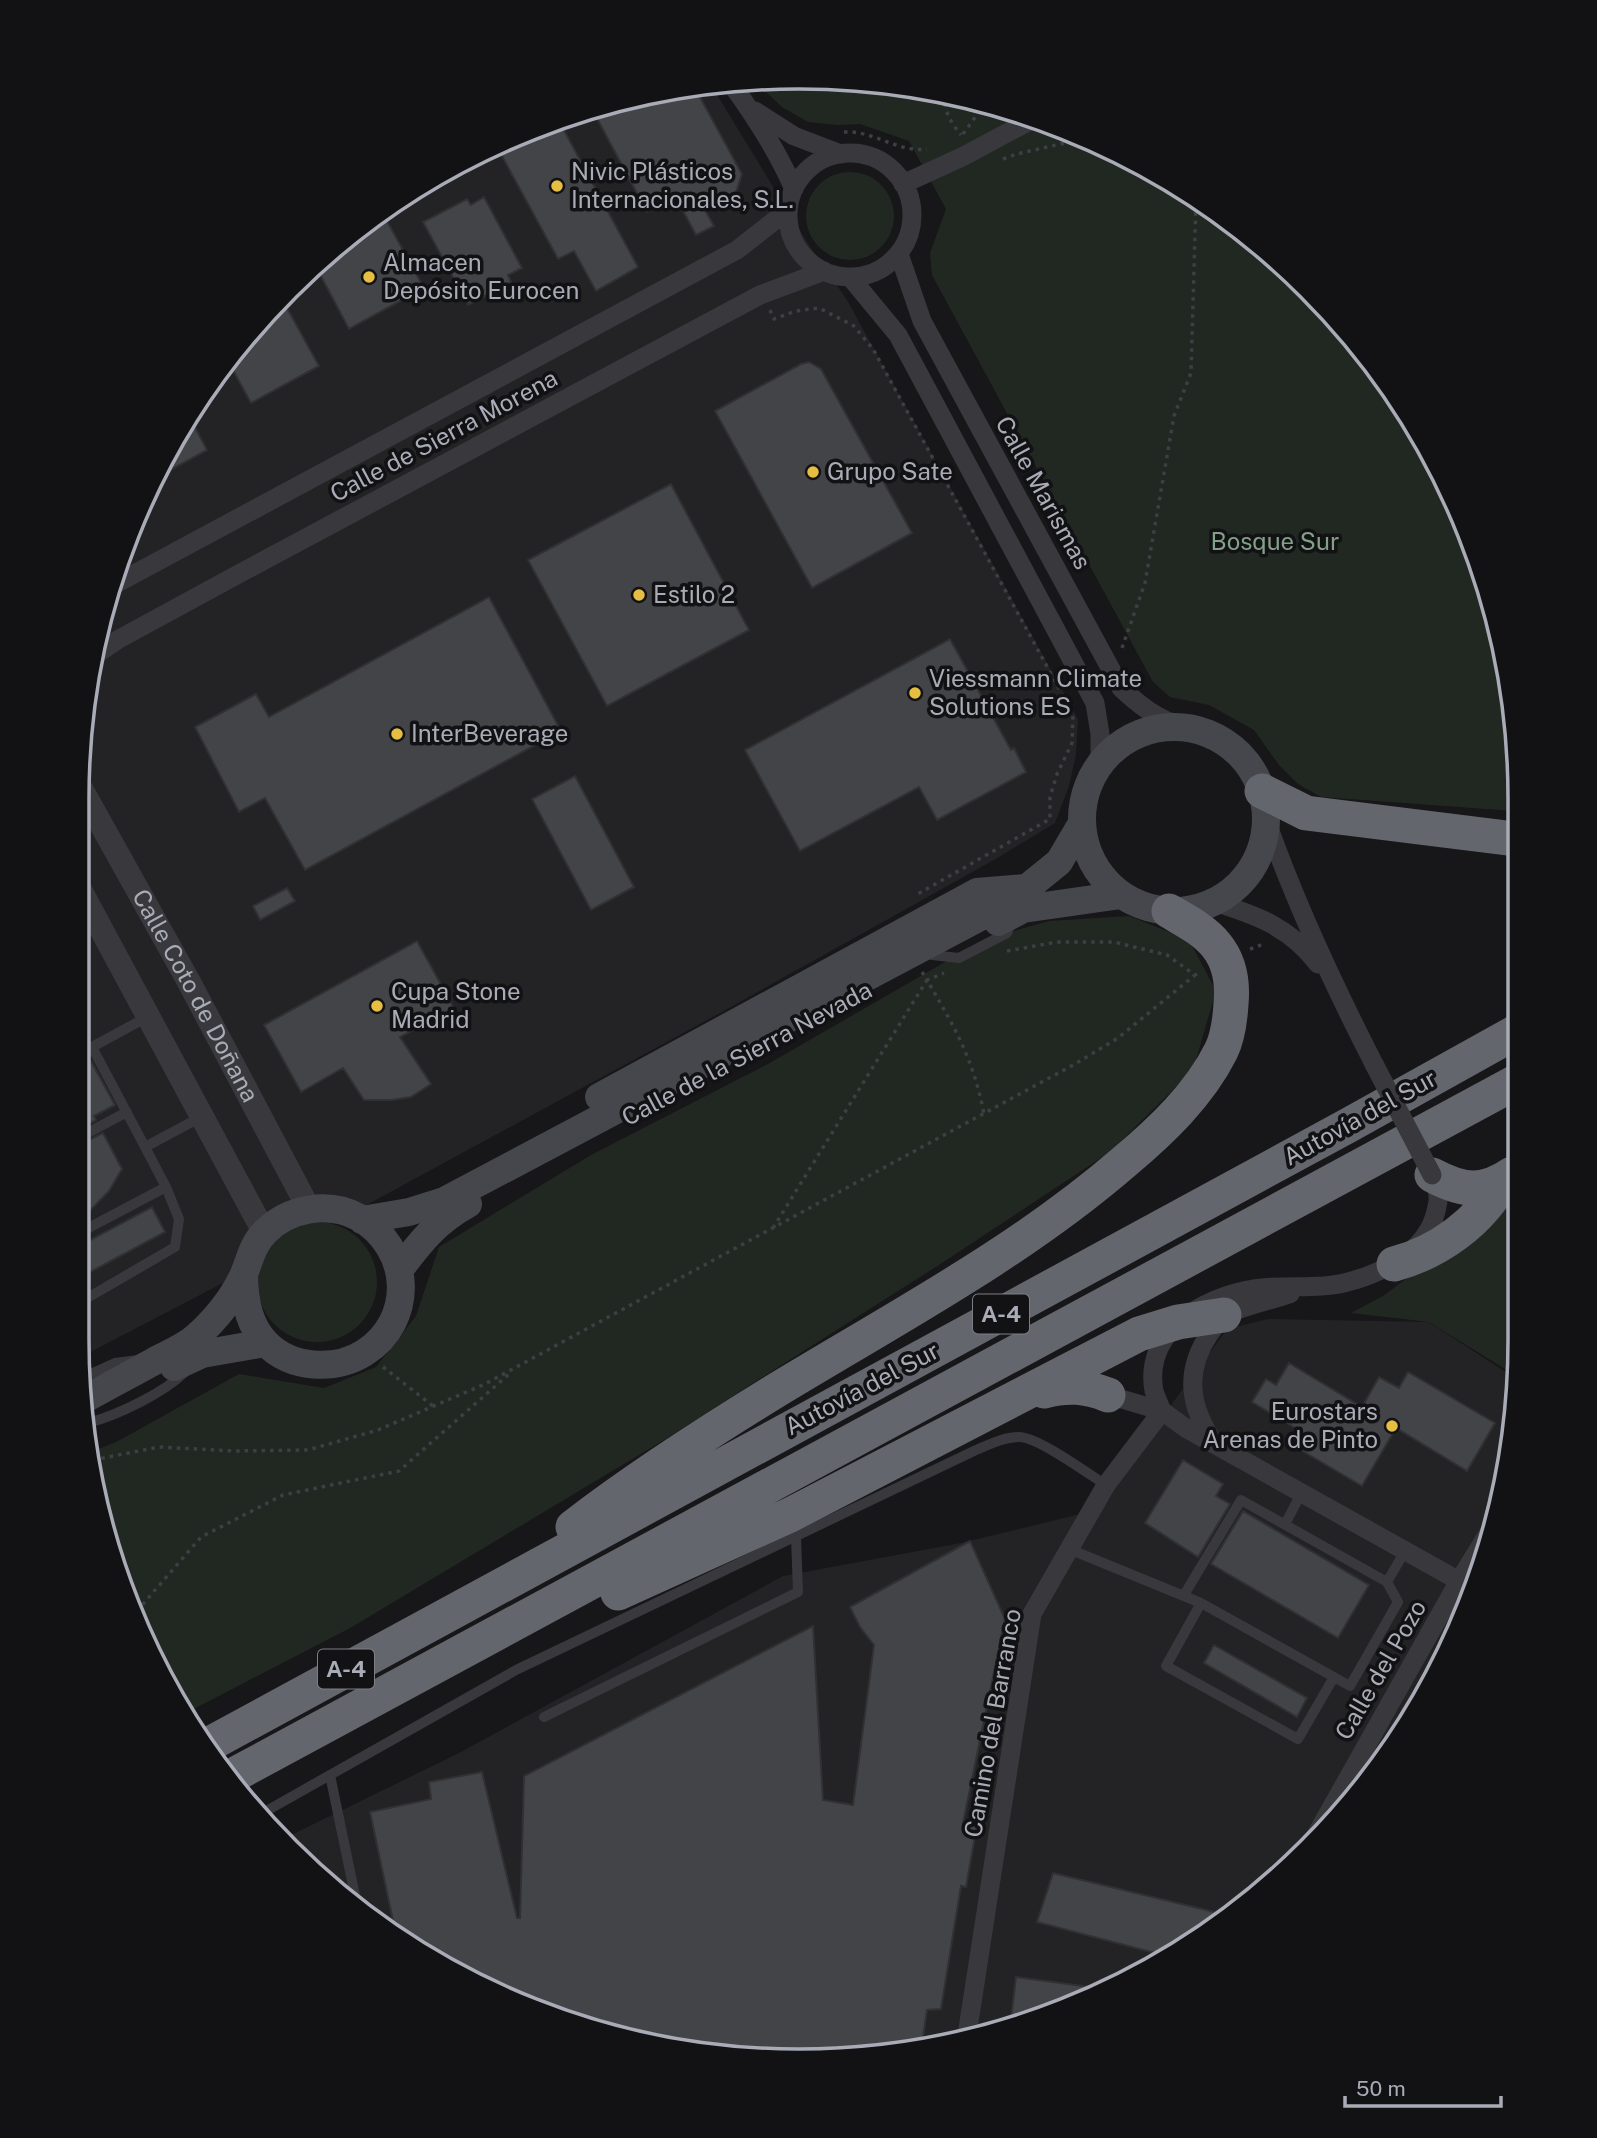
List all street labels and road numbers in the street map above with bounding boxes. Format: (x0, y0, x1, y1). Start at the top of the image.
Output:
street label: Calle de Sierra Morena (325, 363, 562, 507)
street label: Calle Marismas (990, 411, 1097, 574)
street label: Calle Coto de Doñana (127, 884, 265, 1107)
street label: Calle de la Sierra Nevada (617, 975, 876, 1131)
street label: Autovía del Sur (1278, 1064, 1441, 1171)
road number: A-4 (973, 1294, 1029, 1334)
street label: Autovía del Sur (780, 1336, 943, 1440)
street label: Calle del Pozo (1329, 1595, 1431, 1744)
street label: Camino del Barranco (958, 1606, 1026, 1839)
road number: A-4 (318, 1650, 374, 1688)

